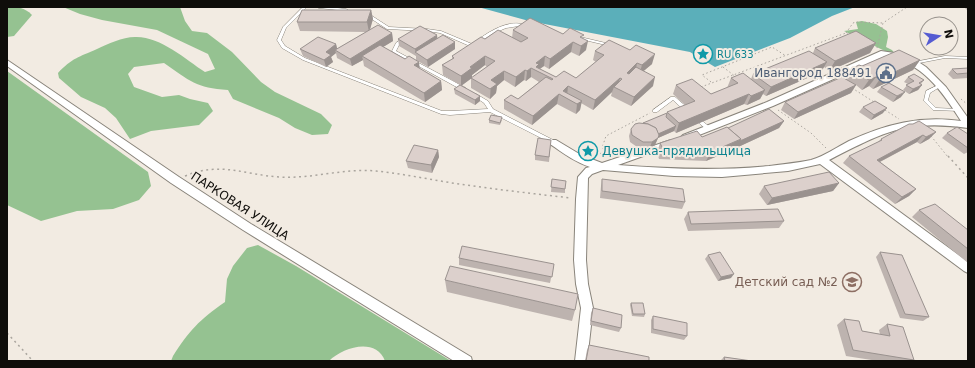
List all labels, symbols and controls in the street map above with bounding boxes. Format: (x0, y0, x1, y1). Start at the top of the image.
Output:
north arrow (919, 16, 959, 56)
text: N (941, 28, 956, 40)
place icon: RU 633 (692, 43, 714, 65)
place label: RU 633 (717, 49, 754, 60)
public building icon: Ивангород 188491 (875, 62, 897, 84)
place label: Ивангород 188491 (754, 66, 872, 80)
place icon: Девушка-прядильщица (577, 140, 599, 162)
place label: Девушка-прядильщица (602, 144, 751, 158)
street label: ПАРКОВАЯ УЛИЦА (188, 169, 292, 243)
school or university icon: Детский сад №2 (841, 271, 863, 293)
place label: Детский сад №2 (735, 275, 838, 289)

